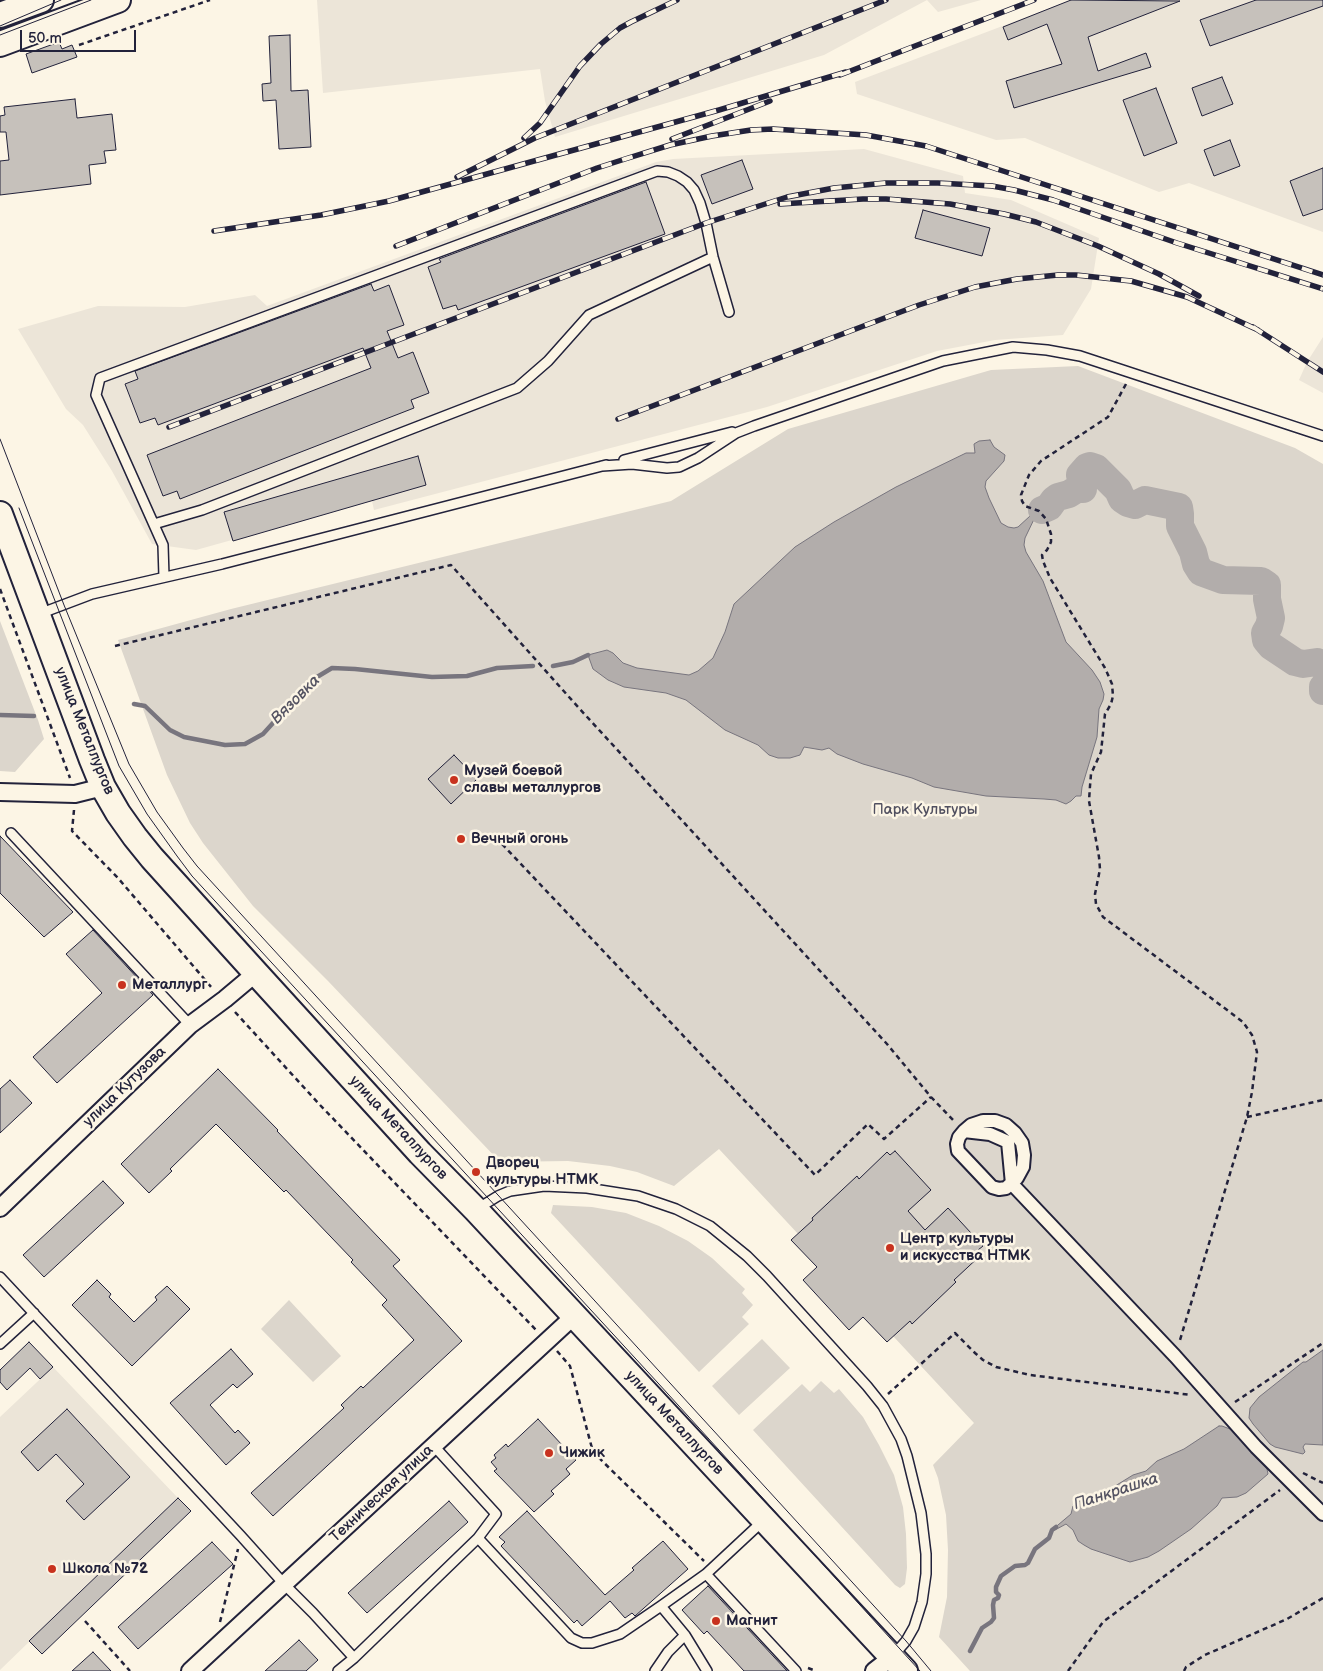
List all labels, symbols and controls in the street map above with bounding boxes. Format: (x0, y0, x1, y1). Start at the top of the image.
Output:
scale bar (22, 20, 139, 52)
text: 50 m (28, 29, 62, 48)
street label: улица Металлургов (50, 665, 118, 797)
water label: Вязовка (267, 671, 325, 729)
place label: Музей боевой славы металлургов (464, 762, 601, 797)
marker: Музей боевой славы металлургов (448, 774, 460, 786)
park label: Парк Культуры (873, 801, 977, 819)
place label: Вечный огонь (471, 830, 568, 848)
marker: Вечный огонь (455, 833, 467, 845)
place label: Металлург (132, 976, 207, 994)
marker: Металлург (116, 979, 128, 991)
street label: улица Кутузова (80, 1043, 170, 1131)
street label: улица Металлургов (345, 1072, 451, 1184)
place label: Дворец культуры НТМК (486, 1154, 598, 1189)
marker: Дворец культуры НТМК (470, 1166, 482, 1178)
place label: Центр культуры и искусства НТМК (900, 1230, 1030, 1265)
marker: Центр культуры и искусства НТМК (884, 1242, 896, 1254)
street label: улица Металлургов (621, 1367, 727, 1479)
street label: Техническая улица (327, 1442, 437, 1546)
place label: Чижик (559, 1444, 605, 1462)
marker: Чижик (543, 1447, 555, 1459)
water label: Панкрашка (1071, 1469, 1161, 1515)
place label: Школа №72 (62, 1560, 148, 1578)
marker: Школа №72 (46, 1563, 58, 1575)
place label: Магнит (726, 1612, 778, 1630)
marker: Магнит (710, 1615, 722, 1627)

